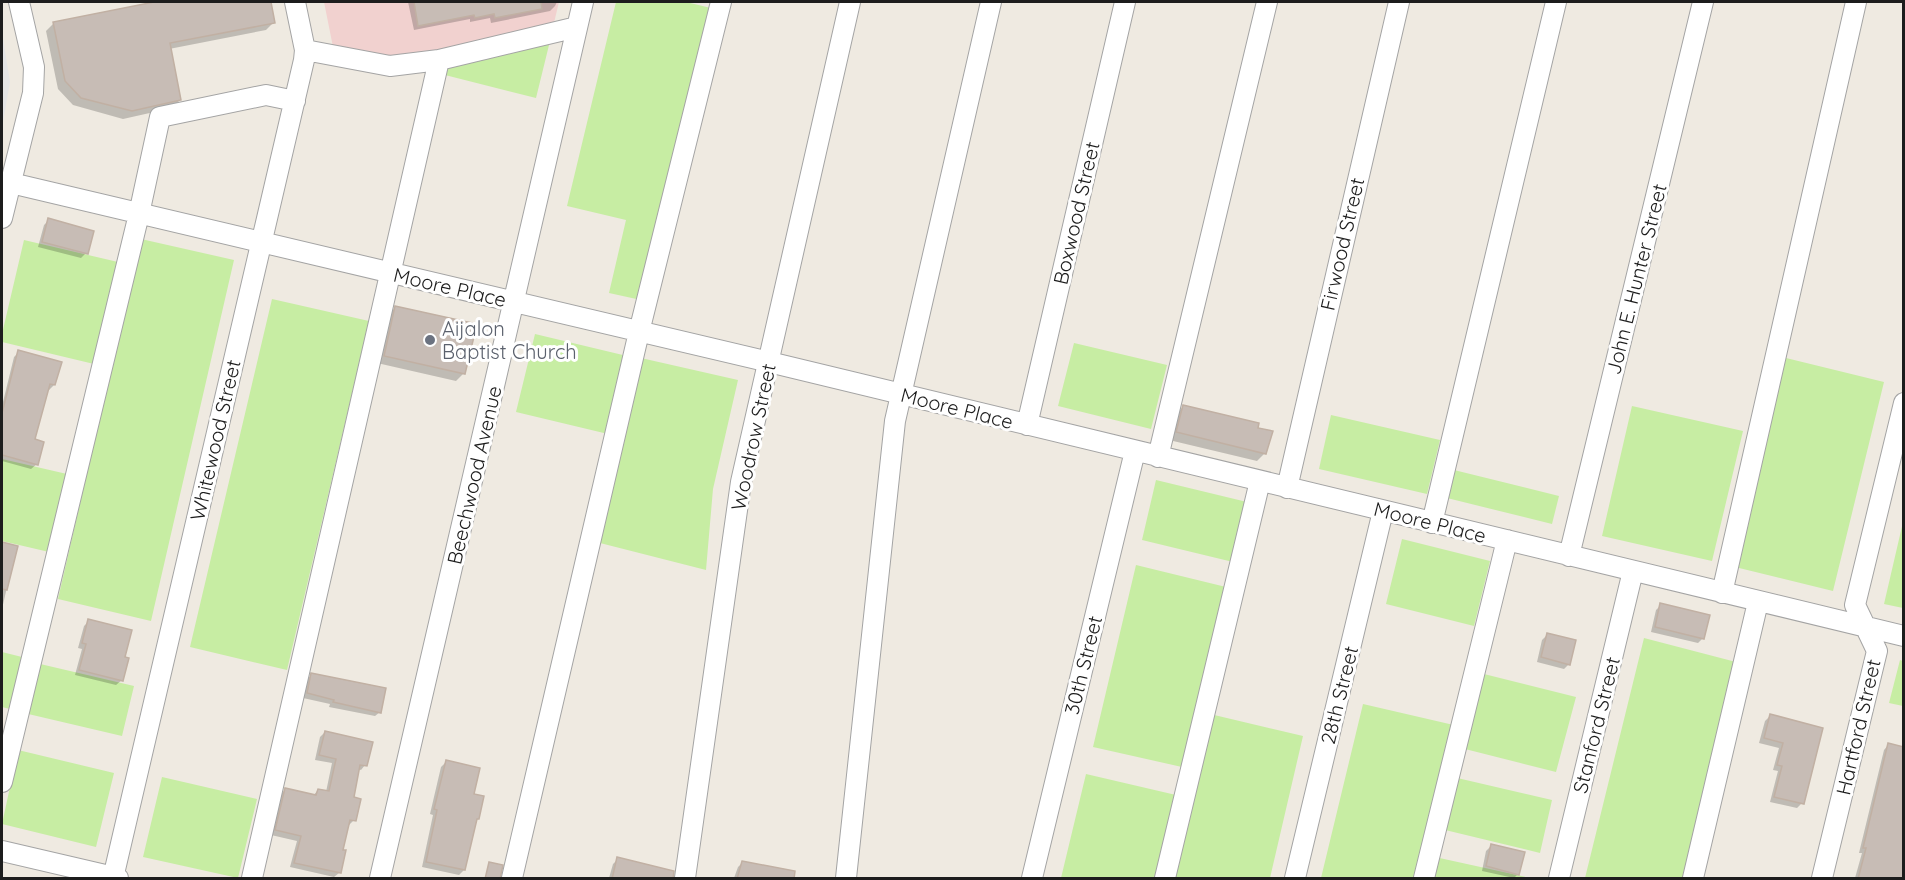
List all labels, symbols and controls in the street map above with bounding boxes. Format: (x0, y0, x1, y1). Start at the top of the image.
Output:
street label: Boxwood Street (1047, 139, 1105, 287)
street label: Firwood Street (1315, 175, 1369, 313)
street label: John E. Hunter Street (1600, 181, 1672, 377)
street label: Moore Place (391, 262, 509, 312)
place label: Aijalon Baptist Church (442, 316, 577, 364)
marker: Aijalon Baptist Church (423, 333, 437, 347)
street label: Whitewood Street (184, 357, 246, 523)
street label: Woodrow Street (725, 361, 781, 513)
street label: Moore Place (898, 382, 1016, 434)
street label: Beechwood Avenue (441, 383, 507, 567)
street label: Moore Place (1371, 496, 1489, 548)
street label: 30th Street (1059, 613, 1107, 717)
street label: 28th Street (1315, 643, 1363, 747)
street label: Stanford Street (1567, 654, 1625, 796)
street label: Hartford Street (1830, 656, 1886, 797)

